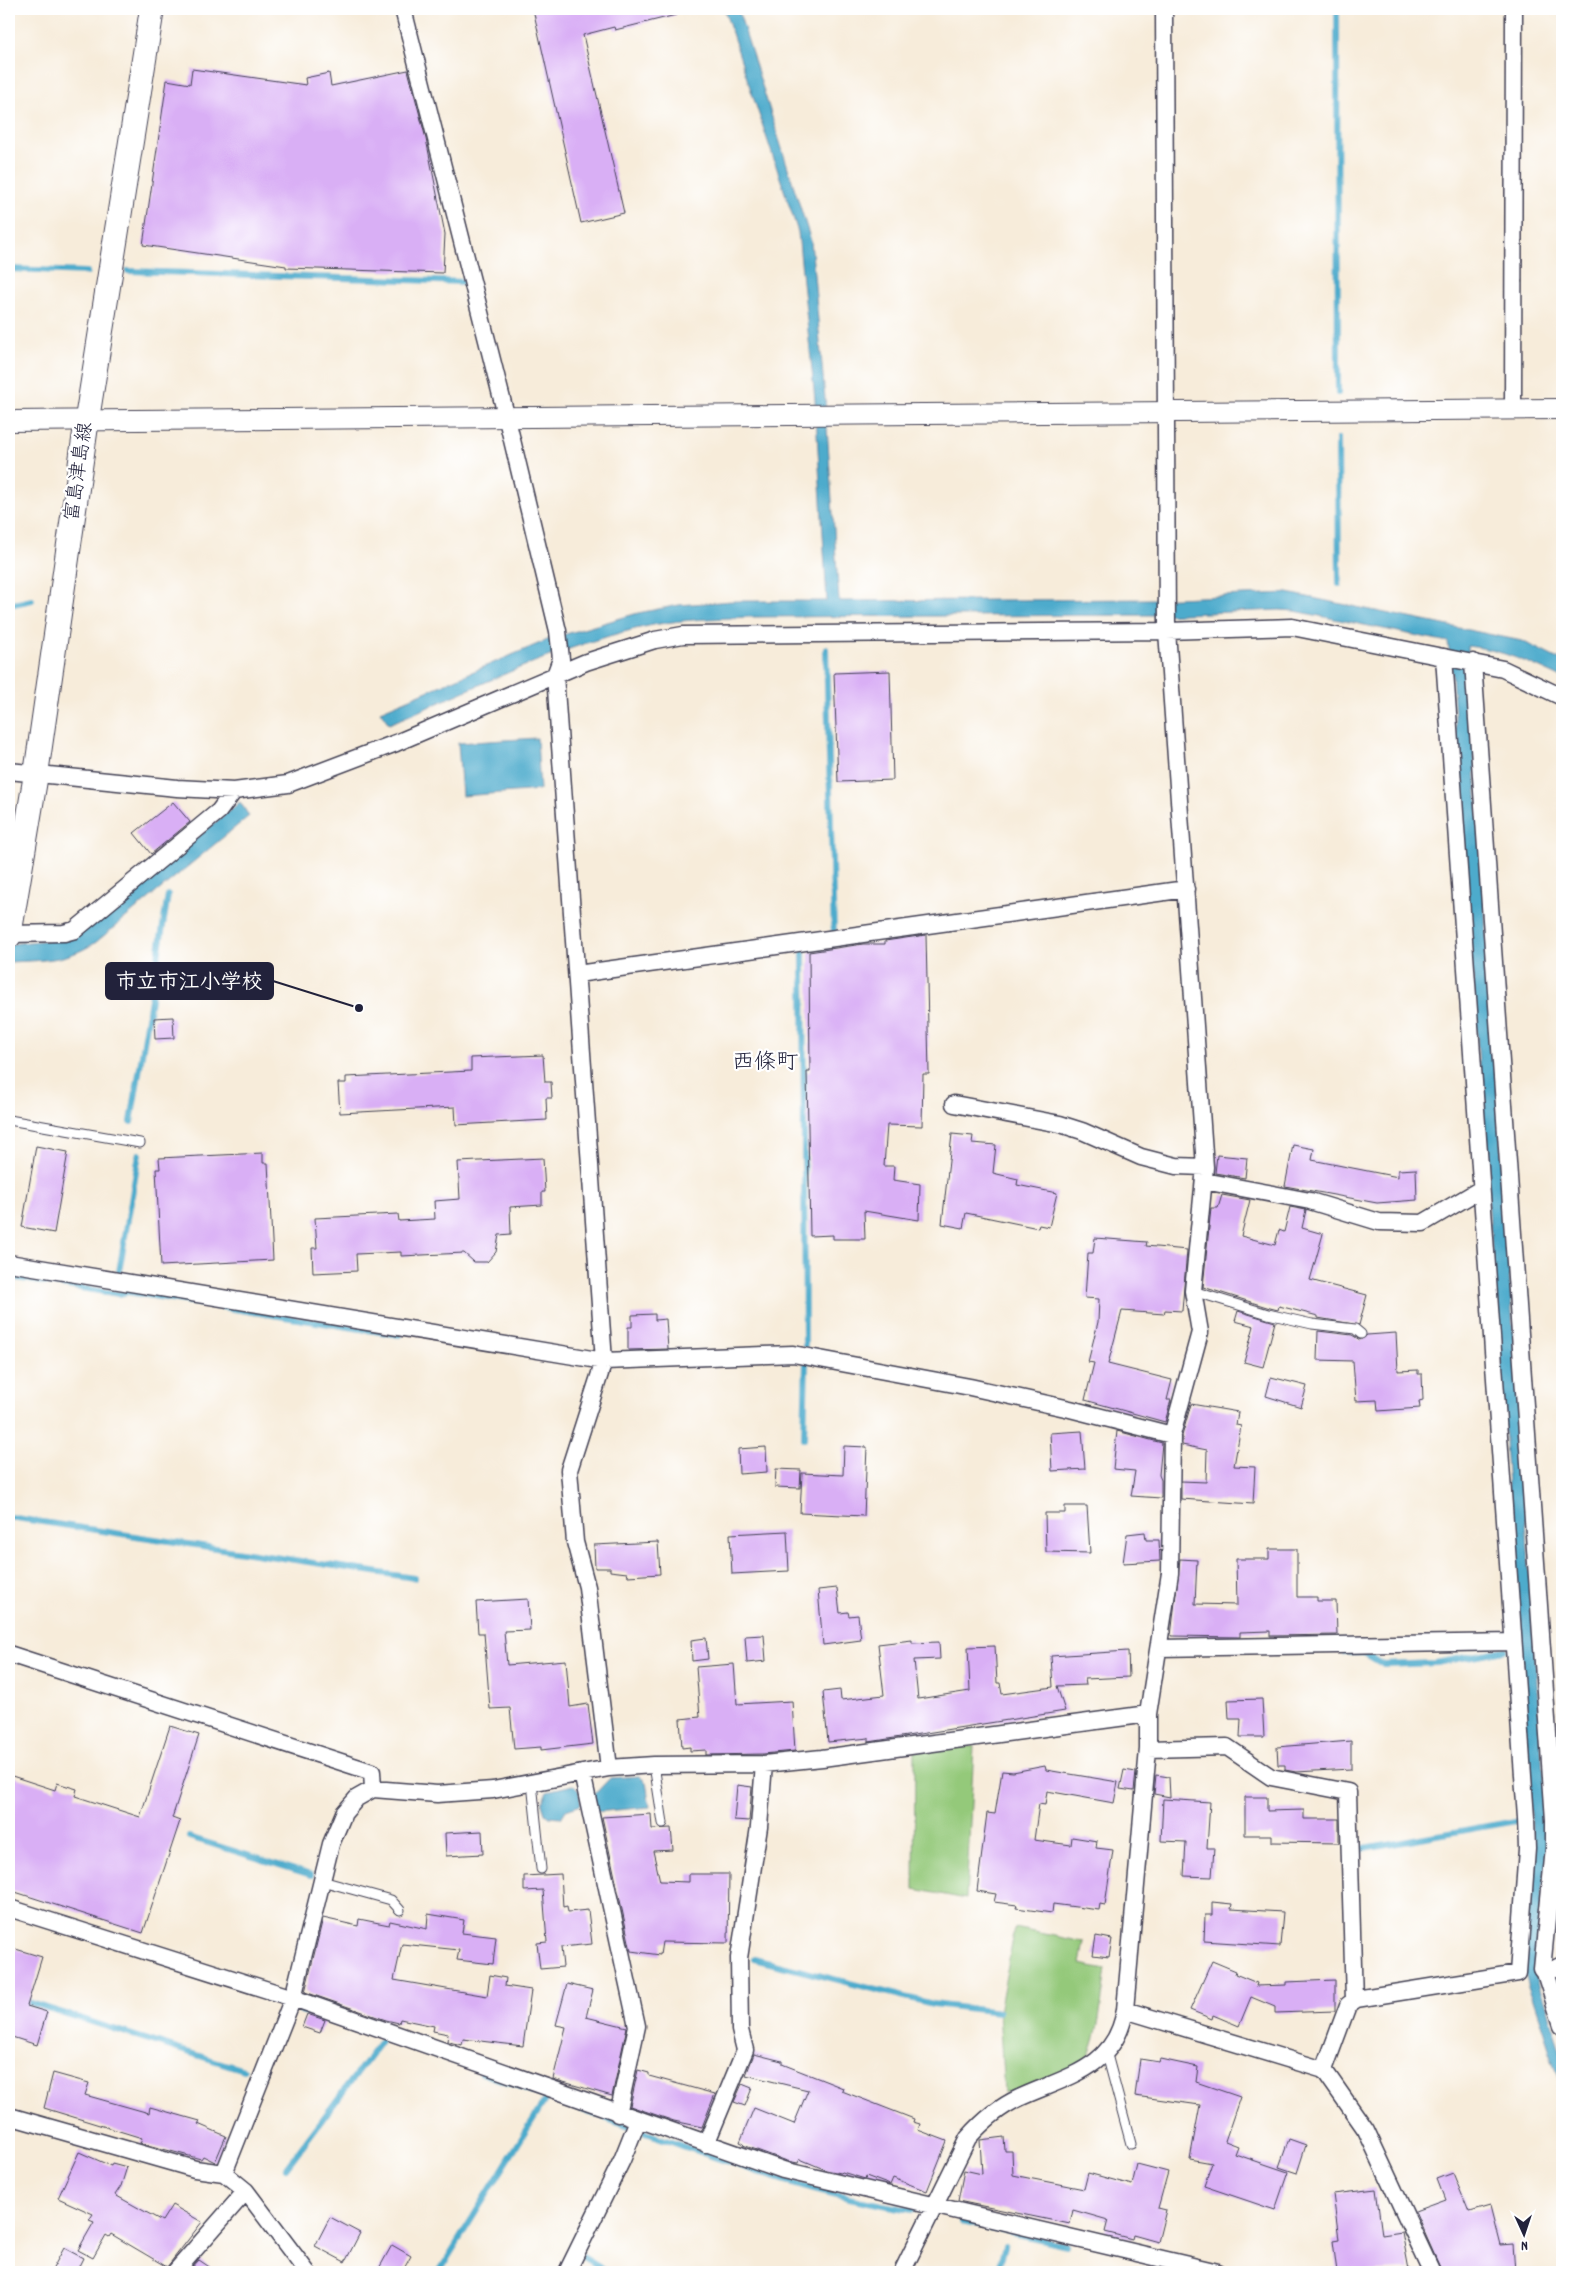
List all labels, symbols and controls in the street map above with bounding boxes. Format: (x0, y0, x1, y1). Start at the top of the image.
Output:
street label: 富島津島線 (59, 421, 101, 523)
callout: 市立市江小学校 (106, 963, 273, 999)
text: 市立市江小学校 (116, 969, 263, 999)
district label: 西條町 (732, 1048, 798, 1079)
north arrow (1498, 2208, 1548, 2258)
text: N (1521, 2235, 1529, 2255)

